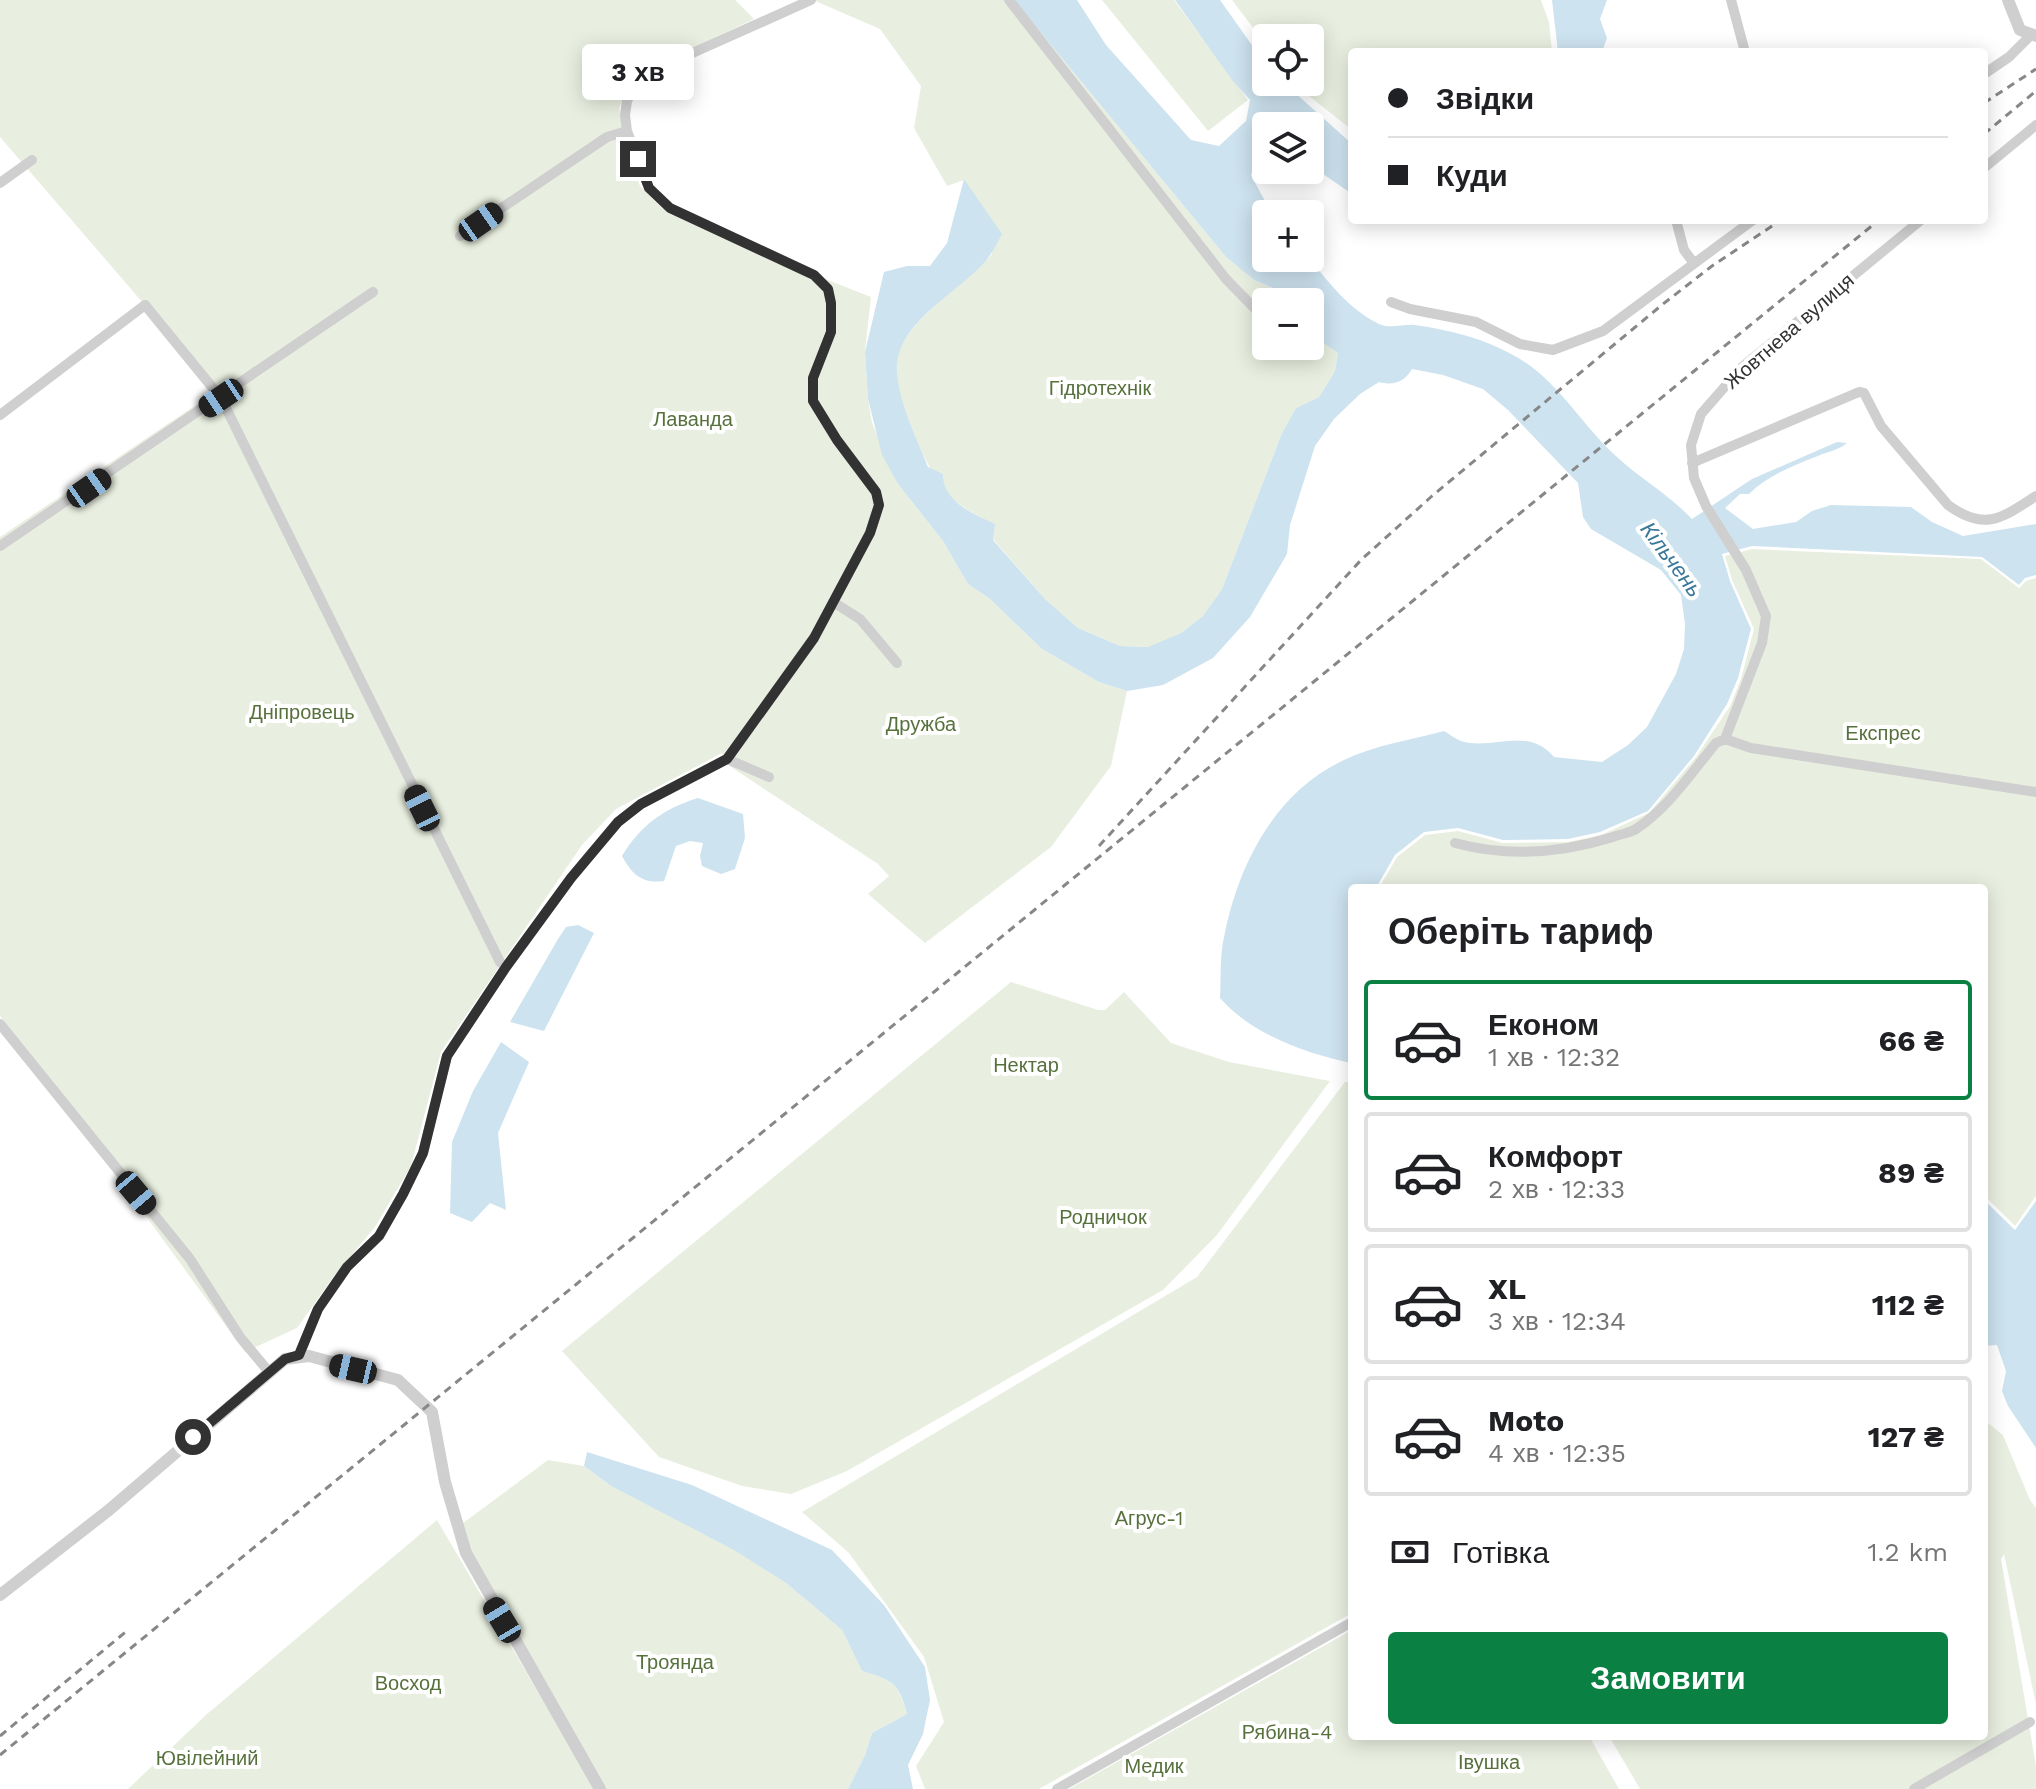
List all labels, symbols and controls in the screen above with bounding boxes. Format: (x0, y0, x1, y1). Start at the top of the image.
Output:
map controls (1252, 24, 1324, 360)
button: locate (1252, 24, 1324, 96)
callout: 3 хв (582, 43, 694, 99)
text: 3 хв (611, 57, 665, 87)
text: Звідки (1436, 81, 1534, 116)
button: layers (1252, 112, 1324, 184)
route end (620, 141, 656, 177)
text: Куди (1436, 158, 1508, 193)
car (454, 198, 508, 246)
button: + (1252, 200, 1324, 272)
street label: Жовтнева вулиця (1719, 268, 1859, 394)
button: − (1252, 288, 1324, 360)
car (194, 375, 248, 421)
park label: Гідротехнік (1049, 376, 1152, 400)
park label: Лаванда (653, 407, 734, 431)
car (62, 464, 116, 512)
water label: Кільчень (1635, 517, 1708, 602)
park label: Дніпровець (249, 700, 355, 724)
park label: Дружба (886, 712, 957, 736)
park label: Експрес (1845, 721, 1921, 745)
car (401, 781, 443, 835)
text: Оберіть тариф (1388, 911, 1654, 953)
icon: car (1392, 1004, 1464, 1076)
text: Економ (1488, 1007, 1599, 1042)
text: 66 ₴ (1878, 1023, 1944, 1058)
text: 1 хв · 12:32 (1488, 1042, 1620, 1072)
park label: Нектар (993, 1053, 1059, 1077)
icon: car (1392, 1136, 1464, 1208)
text: Комфорт (1488, 1139, 1623, 1174)
text: 89 ₴ (1878, 1155, 1944, 1190)
car (111, 1167, 161, 1219)
text: 2 хв · 12:33 (1488, 1174, 1625, 1204)
park label: Родничок (1059, 1205, 1147, 1229)
icon: car (1392, 1268, 1464, 1340)
text: XL (1488, 1271, 1526, 1306)
text: 112 ₴ (1872, 1287, 1944, 1322)
text: 3 хв · 12:34 (1488, 1306, 1626, 1336)
car (327, 1352, 379, 1386)
icon: car (1392, 1400, 1464, 1472)
text: Moto (1488, 1403, 1564, 1438)
route start (175, 1419, 211, 1455)
text: 127 ₴ (1868, 1419, 1944, 1454)
text: 4 хв · 12:35 (1488, 1438, 1626, 1468)
park label: Агрус-1 (1115, 1506, 1183, 1530)
icon: cash (1388, 1530, 1432, 1574)
text: Готівка (1452, 1535, 1549, 1570)
text: 1.2 km (1867, 1537, 1948, 1567)
car (479, 1593, 525, 1647)
button: Замовити (1388, 1632, 1948, 1724)
park label: Троянда (636, 1650, 715, 1674)
park label: Восход (375, 1671, 442, 1695)
park label: Рябина-4 (1242, 1720, 1332, 1744)
park label: Ювілейний (156, 1746, 258, 1770)
park label: Івушка (1458, 1750, 1521, 1774)
park label: Медик (1124, 1754, 1184, 1778)

